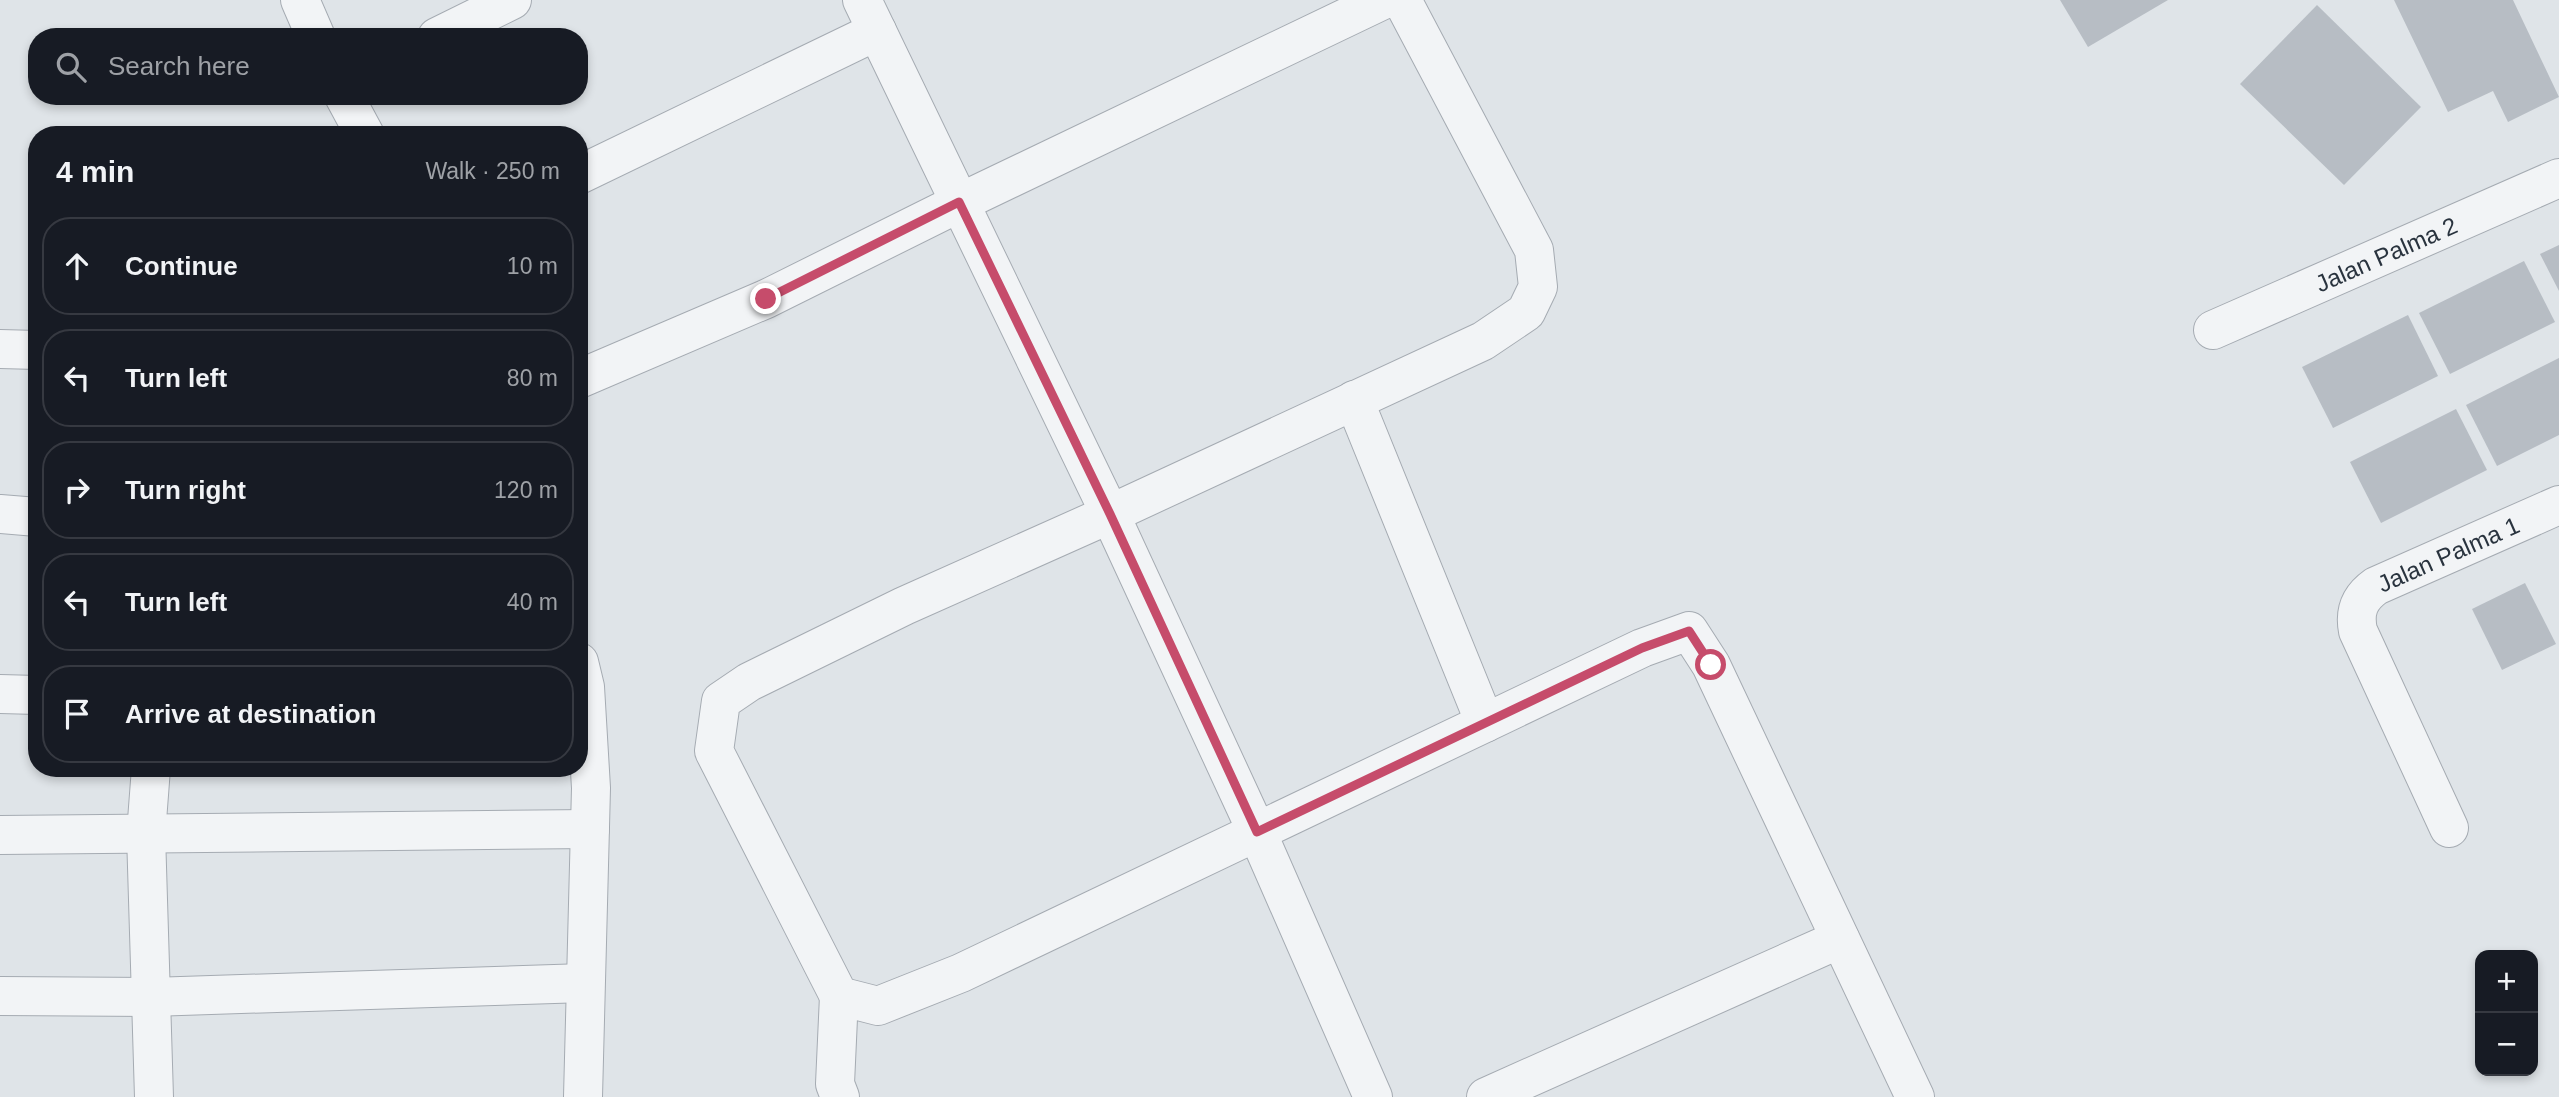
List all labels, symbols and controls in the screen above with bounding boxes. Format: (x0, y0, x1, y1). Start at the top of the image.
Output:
search box (28, 28, 588, 105)
icon: search (52, 48, 90, 86)
text: Search here (108, 51, 250, 81)
text: 4 min (56, 155, 134, 188)
text: Walk · 250 m (425, 158, 560, 184)
street label: Jalan Palma 2 (2311, 211, 2461, 297)
icon: ahead (58, 247, 96, 285)
text: Continue (125, 251, 238, 281)
text: 10 m (507, 253, 558, 279)
route end (750, 283, 781, 314)
icon: left (58, 359, 96, 397)
text: Turn left (125, 363, 227, 393)
text: 80 m (507, 365, 558, 391)
icon: right (58, 471, 96, 509)
text: Turn right (125, 475, 246, 505)
text: 120 m (494, 477, 558, 503)
street label: Jalan Palma 1 (2373, 511, 2523, 597)
icon: left (58, 583, 96, 621)
text: Turn left (125, 587, 227, 617)
text: 40 m (507, 589, 558, 615)
route start (1695, 649, 1726, 680)
icon: arrive (58, 695, 96, 733)
text: Arrive at destination (125, 699, 376, 729)
map controls (2475, 950, 2538, 1076)
button: + (2475, 950, 2538, 1013)
button: − (2475, 1013, 2538, 1076)

